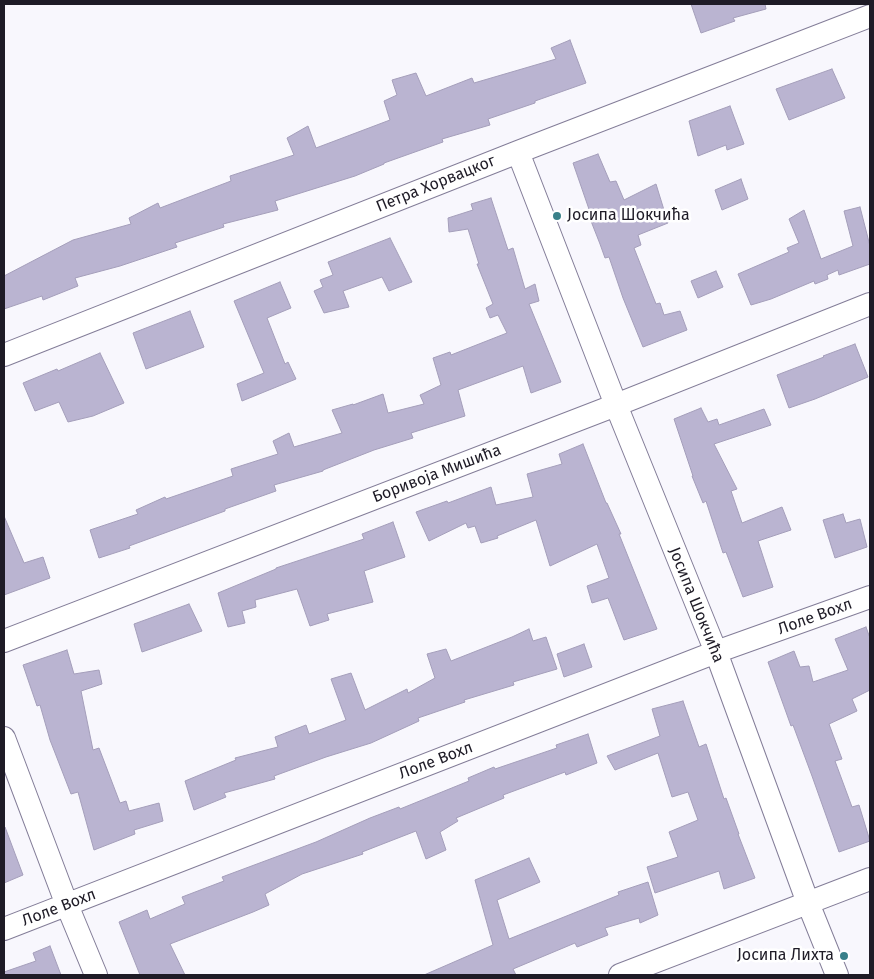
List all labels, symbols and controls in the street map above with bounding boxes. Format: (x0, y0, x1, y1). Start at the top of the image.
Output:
street label: Петра Хорвацког (373, 151, 499, 217)
place label: Јосипа Шокчића (567, 206, 690, 226)
marker: Јосипа Шокчића (551, 210, 563, 222)
street label: Боривоја Мишића (370, 441, 504, 507)
street label: Јосипа Шокчића (664, 545, 728, 665)
street label: Лоле Вохл (775, 595, 855, 639)
street label: Лоле Вохл (396, 738, 476, 784)
street label: Лоле Вохл (19, 885, 99, 931)
place label: Јосипа Лихта (737, 946, 834, 966)
marker: Јосипа Лихта (838, 950, 850, 962)

